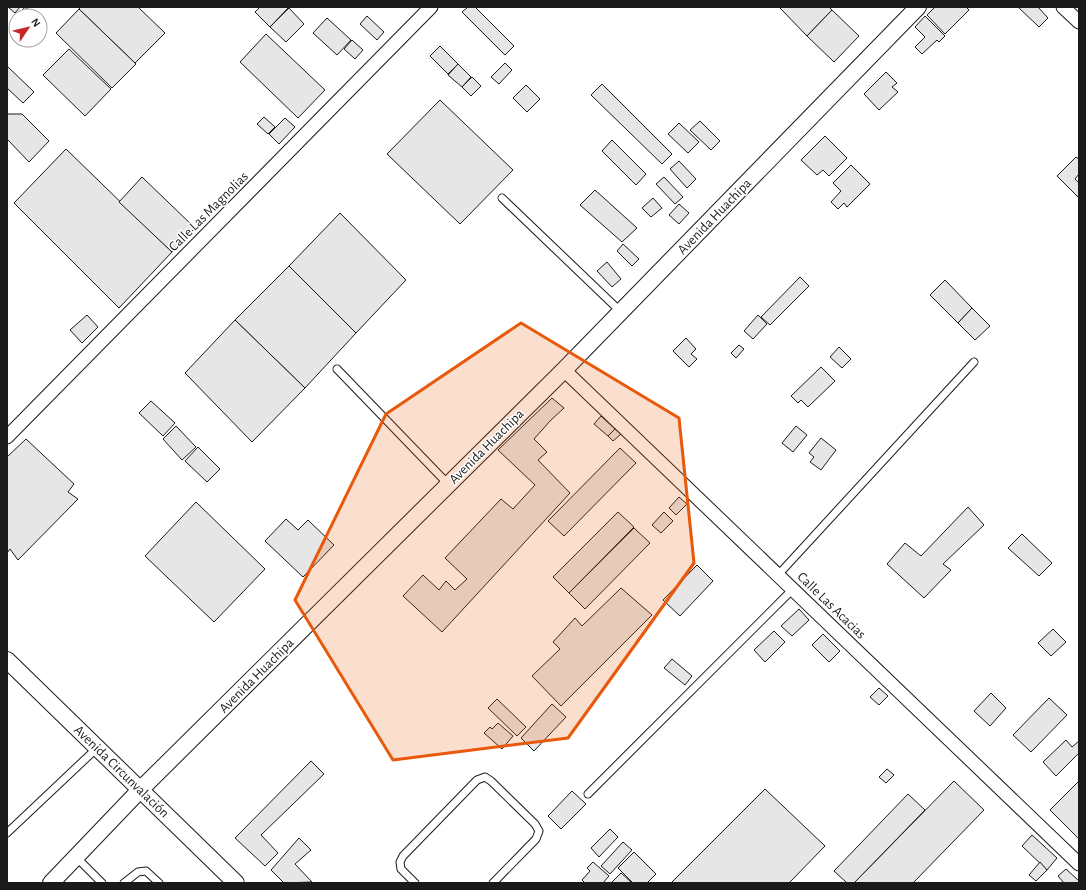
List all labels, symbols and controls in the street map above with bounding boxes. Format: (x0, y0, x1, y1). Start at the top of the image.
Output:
north arrow (8, 8, 48, 48)
text: N (29, 16, 42, 29)
street label: Calle Las Magnolias (166, 169, 251, 254)
street label: Avenida Huachipa (675, 176, 755, 257)
street label: Avenida Huachipa (447, 406, 527, 487)
street label: Calle Las Acacias (794, 570, 868, 642)
street label: Avenida Huachipa (217, 635, 297, 716)
street label: Avenida Circunvalación (71, 723, 171, 821)

